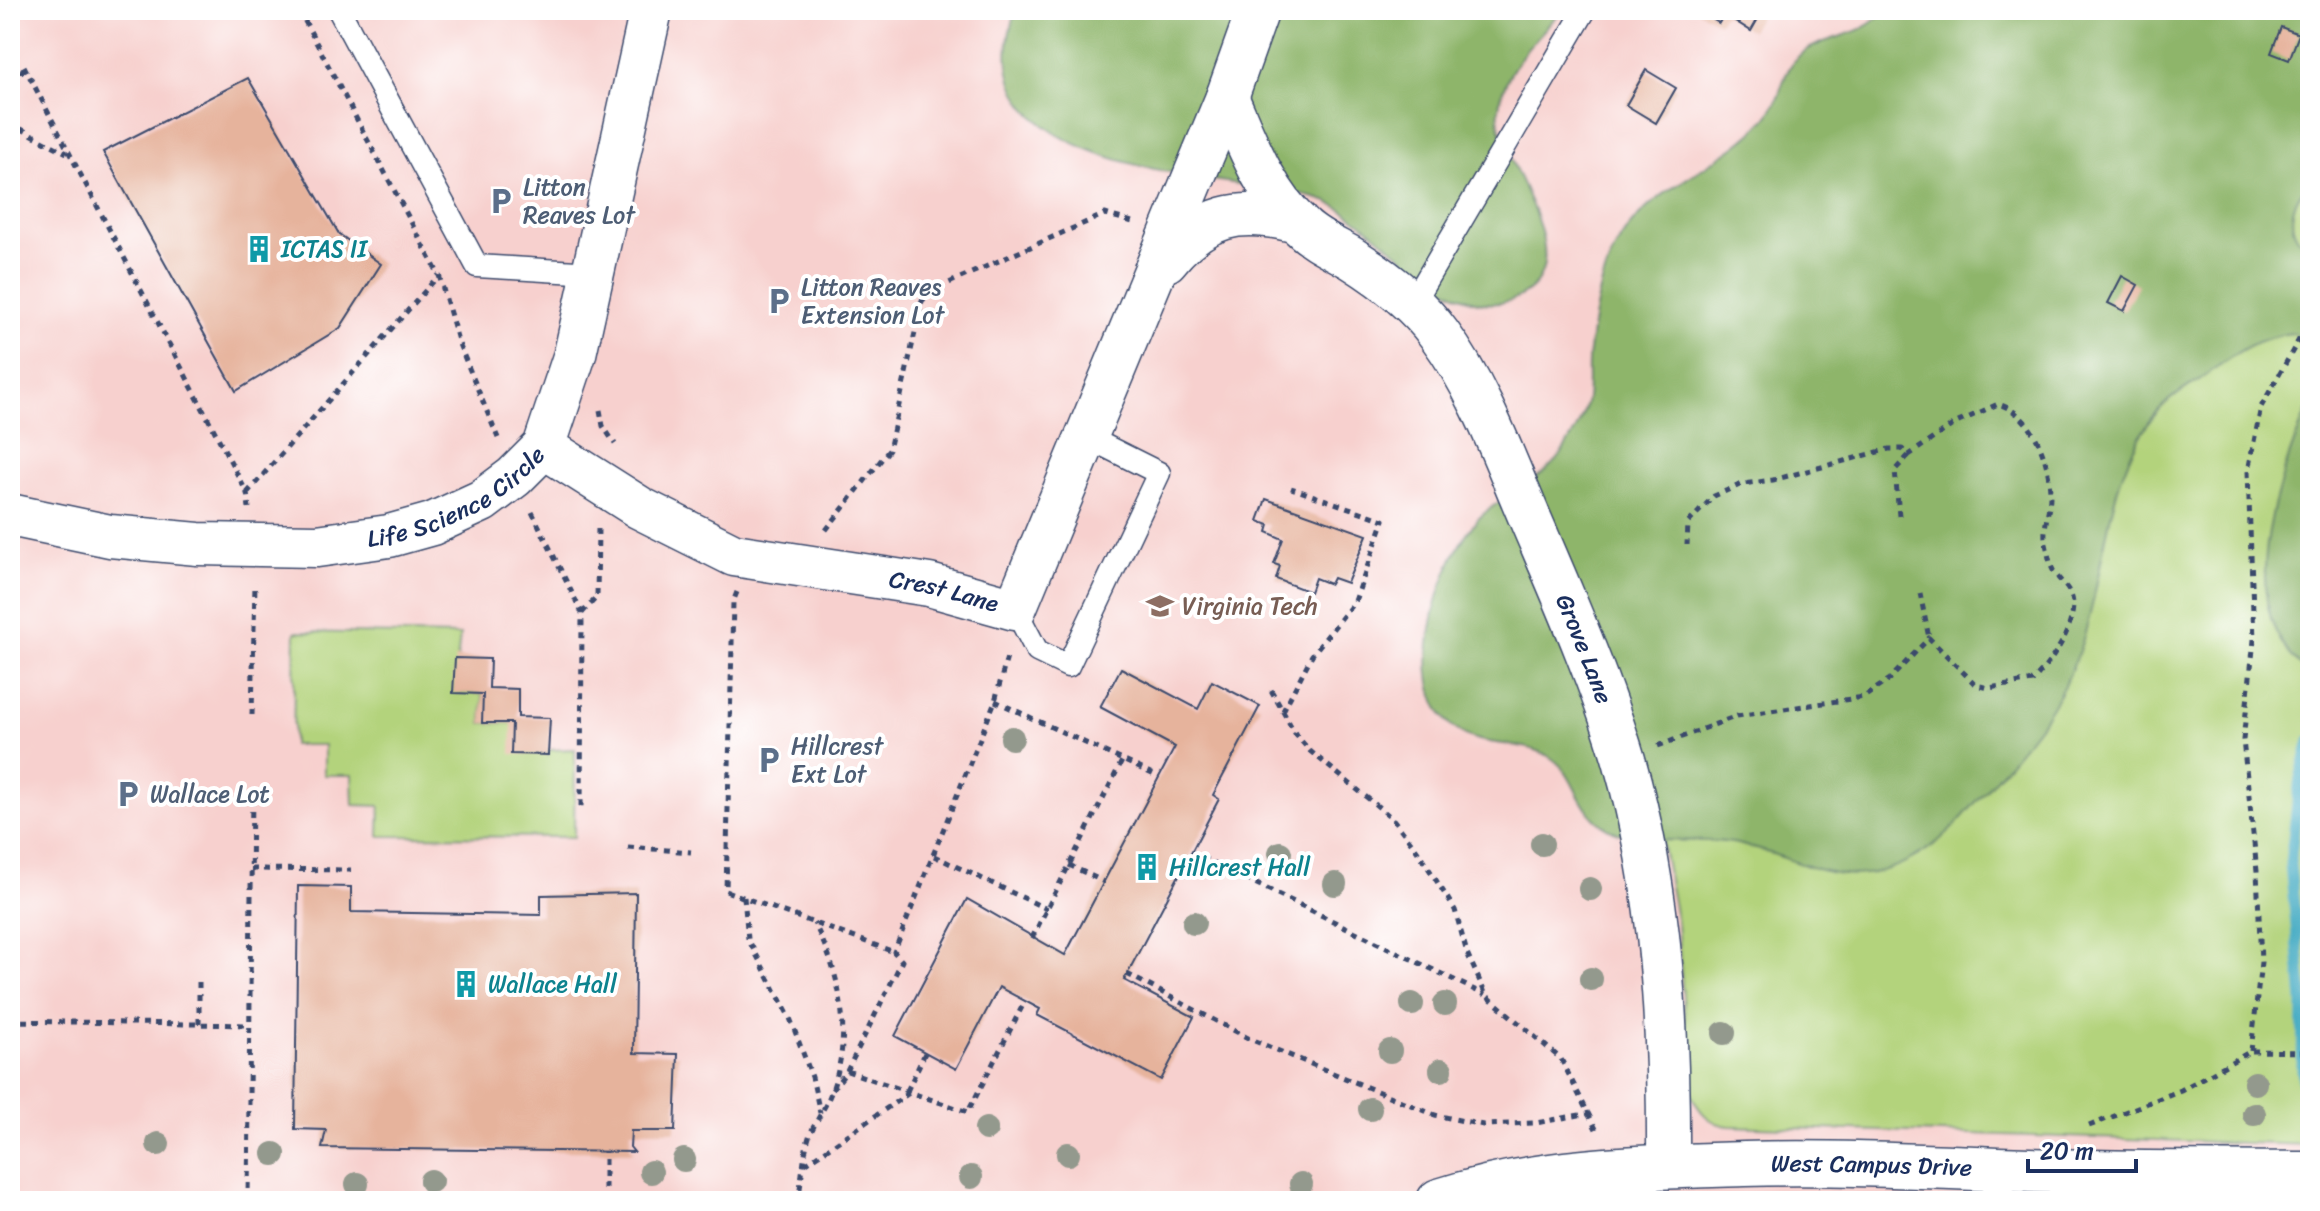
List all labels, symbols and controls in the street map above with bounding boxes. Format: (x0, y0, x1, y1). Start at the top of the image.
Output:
place label: Litton Reaves Lot (523, 166, 636, 236)
parking icon: Litton Reaves Lot (486, 186, 516, 216)
place label: ICTAS II (280, 228, 368, 270)
building icon: ICTAS II (244, 234, 274, 264)
place label: Litton Reaves Extension Lot (801, 266, 945, 336)
parking icon: Litton Reaves Extension Lot (764, 286, 794, 316)
street label: Life Science Circle (364, 436, 555, 560)
street label: Crest Lane (886, 558, 1004, 625)
place label: Virginia Tech (1182, 585, 1317, 627)
street label: Grove Lane (1544, 587, 1625, 710)
school or university icon: Virginia Tech (1145, 591, 1175, 621)
place label: Hillcrest Ext Lot (791, 725, 884, 795)
parking icon: Hillcrest Ext Lot (754, 745, 784, 775)
place label: Wallace Lot (150, 773, 270, 815)
parking icon: Wallace Lot (113, 779, 143, 809)
place label: Hillcrest Hall (1169, 846, 1311, 888)
building icon: Hillcrest Hall (1132, 852, 1162, 882)
place label: Wallace Hall (488, 963, 618, 1005)
building icon: Wallace Hall (451, 969, 481, 999)
scale bar (2028, 1123, 2136, 1173)
text: 20 m (2040, 1130, 2094, 1172)
street label: West Campus Drive (1771, 1142, 1973, 1189)

